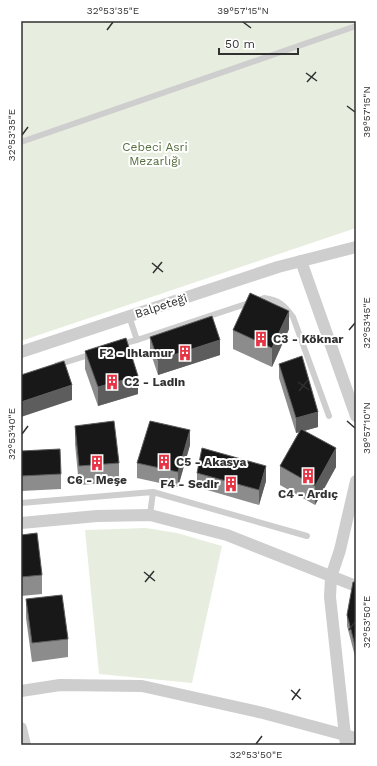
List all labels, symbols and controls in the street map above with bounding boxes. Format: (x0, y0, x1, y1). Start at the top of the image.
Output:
text: 32°53'35"E (87, 5, 139, 16)
text: 39°57'15"N (217, 5, 269, 16)
scale bar (219, 30, 298, 56)
text: 50 m (225, 37, 255, 51)
text: 39°57'15"N (361, 86, 372, 138)
text: 32°53'35"E (6, 109, 17, 161)
park label: Cebeci Asri Mezarlığı (122, 140, 188, 168)
street label: Balpeteği (133, 291, 189, 321)
text: 32°53'45"E (361, 297, 372, 349)
building icon: C3 - Köknar (252, 330, 270, 348)
place label: C3 - Köknar (273, 332, 344, 346)
building icon: F2 - Ihlamur (176, 344, 194, 362)
place label: F2 - Ihlamur (99, 346, 174, 360)
building icon: C2 - Ladin (103, 373, 121, 391)
place label: C2 - Ladin (124, 375, 185, 389)
text: 39°57'10"N (361, 402, 372, 454)
text: 32°53'40"E (6, 408, 17, 460)
building icon: C5 - Akasya (155, 453, 173, 471)
building icon: C6 - Meşe (88, 454, 106, 472)
place label: C5 - Akasya (176, 455, 246, 469)
building icon: C4 - Ardıç (299, 467, 317, 485)
place label: C6 - Meşe (67, 473, 127, 487)
building icon: F4 - Sedir (222, 475, 240, 493)
place label: F4 - Sedir (160, 477, 220, 491)
place label: C4 - Ardıç (278, 487, 338, 501)
text: 32°53'50"E (361, 596, 372, 648)
text: 32°53'50"E (230, 749, 282, 760)

